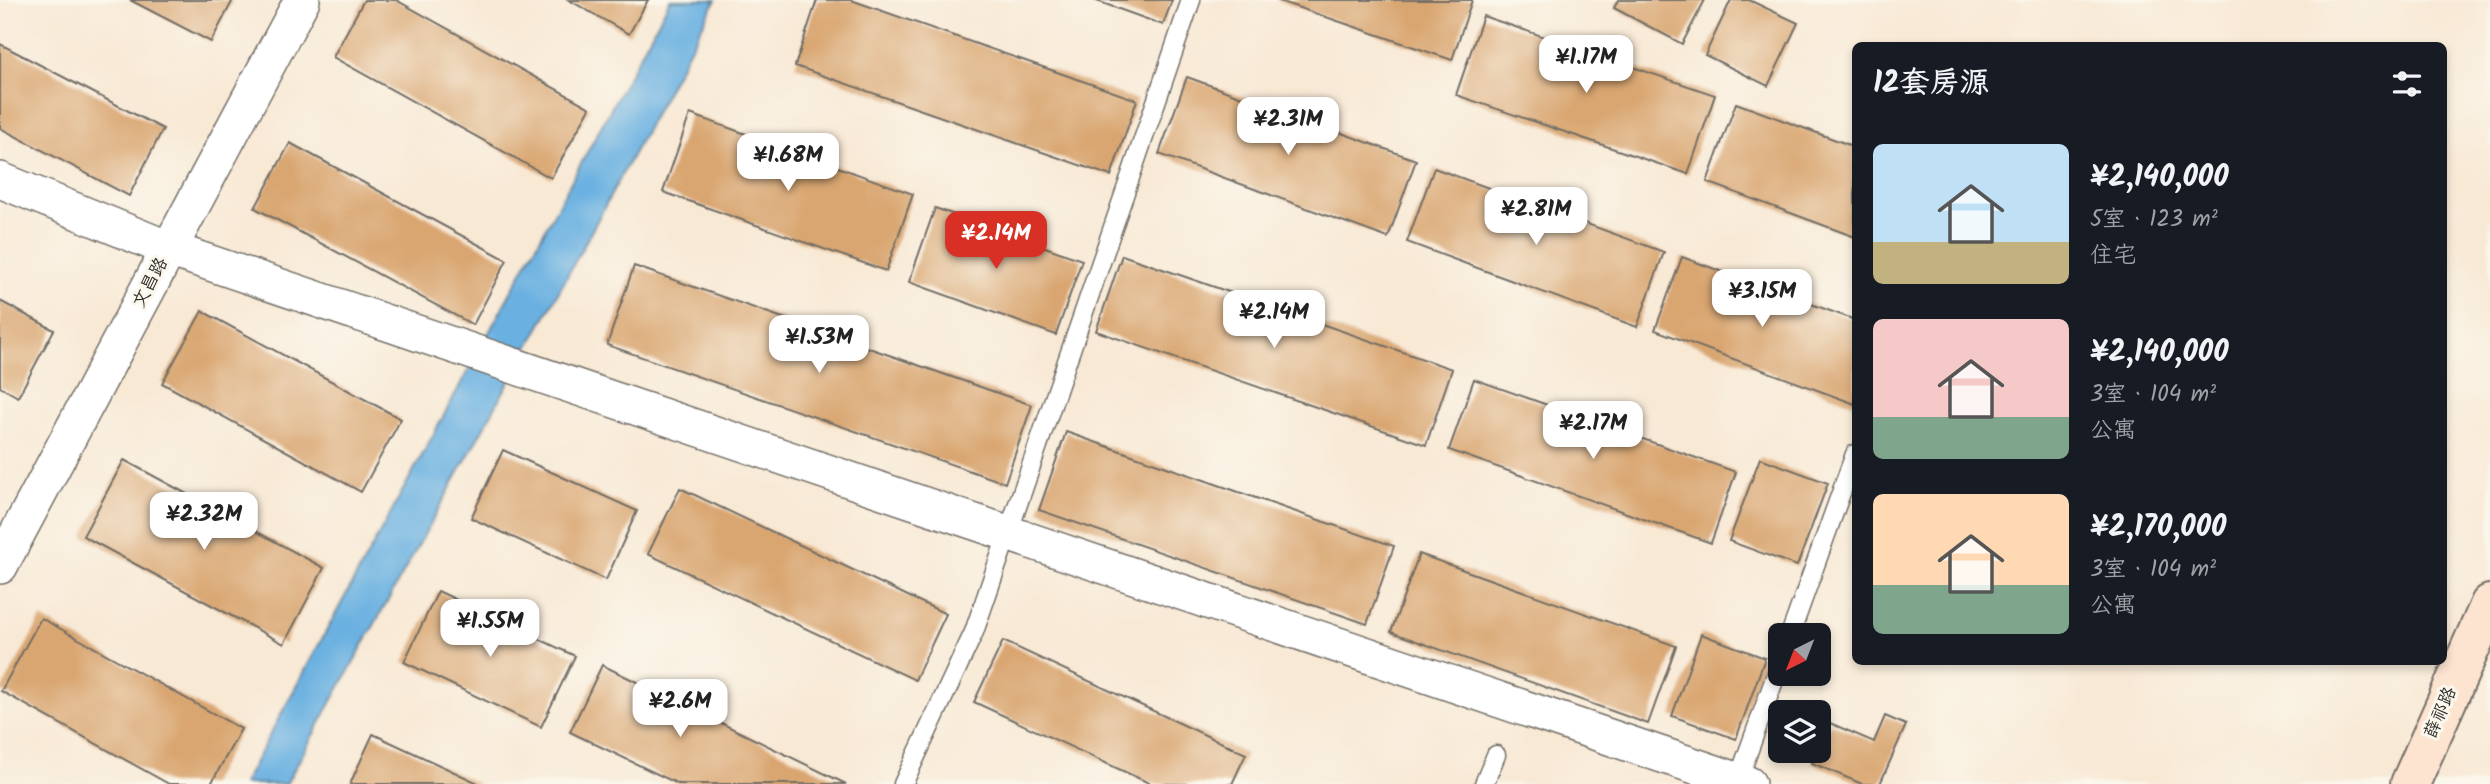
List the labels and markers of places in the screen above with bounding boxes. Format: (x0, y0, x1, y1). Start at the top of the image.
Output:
pin: ¥1.17M (1529, 36, 1643, 95)
pin: ¥2.31M (1231, 97, 1345, 157)
pin: ¥1.68M (731, 134, 845, 193)
pin: ¥2.81M (1479, 188, 1593, 247)
pin: ¥2.14M (939, 212, 1053, 271)
pin: ¥3.15M (1705, 270, 1819, 329)
pin: ¥2.14M (1217, 290, 1331, 350)
pin: ¥1.53M (762, 316, 876, 375)
pin: ¥2.17M (1536, 402, 1650, 461)
pin: ¥2.32M (147, 492, 261, 552)
pin: ¥1.55M (433, 600, 547, 659)
pin: ¥2.6M (631, 680, 729, 739)

